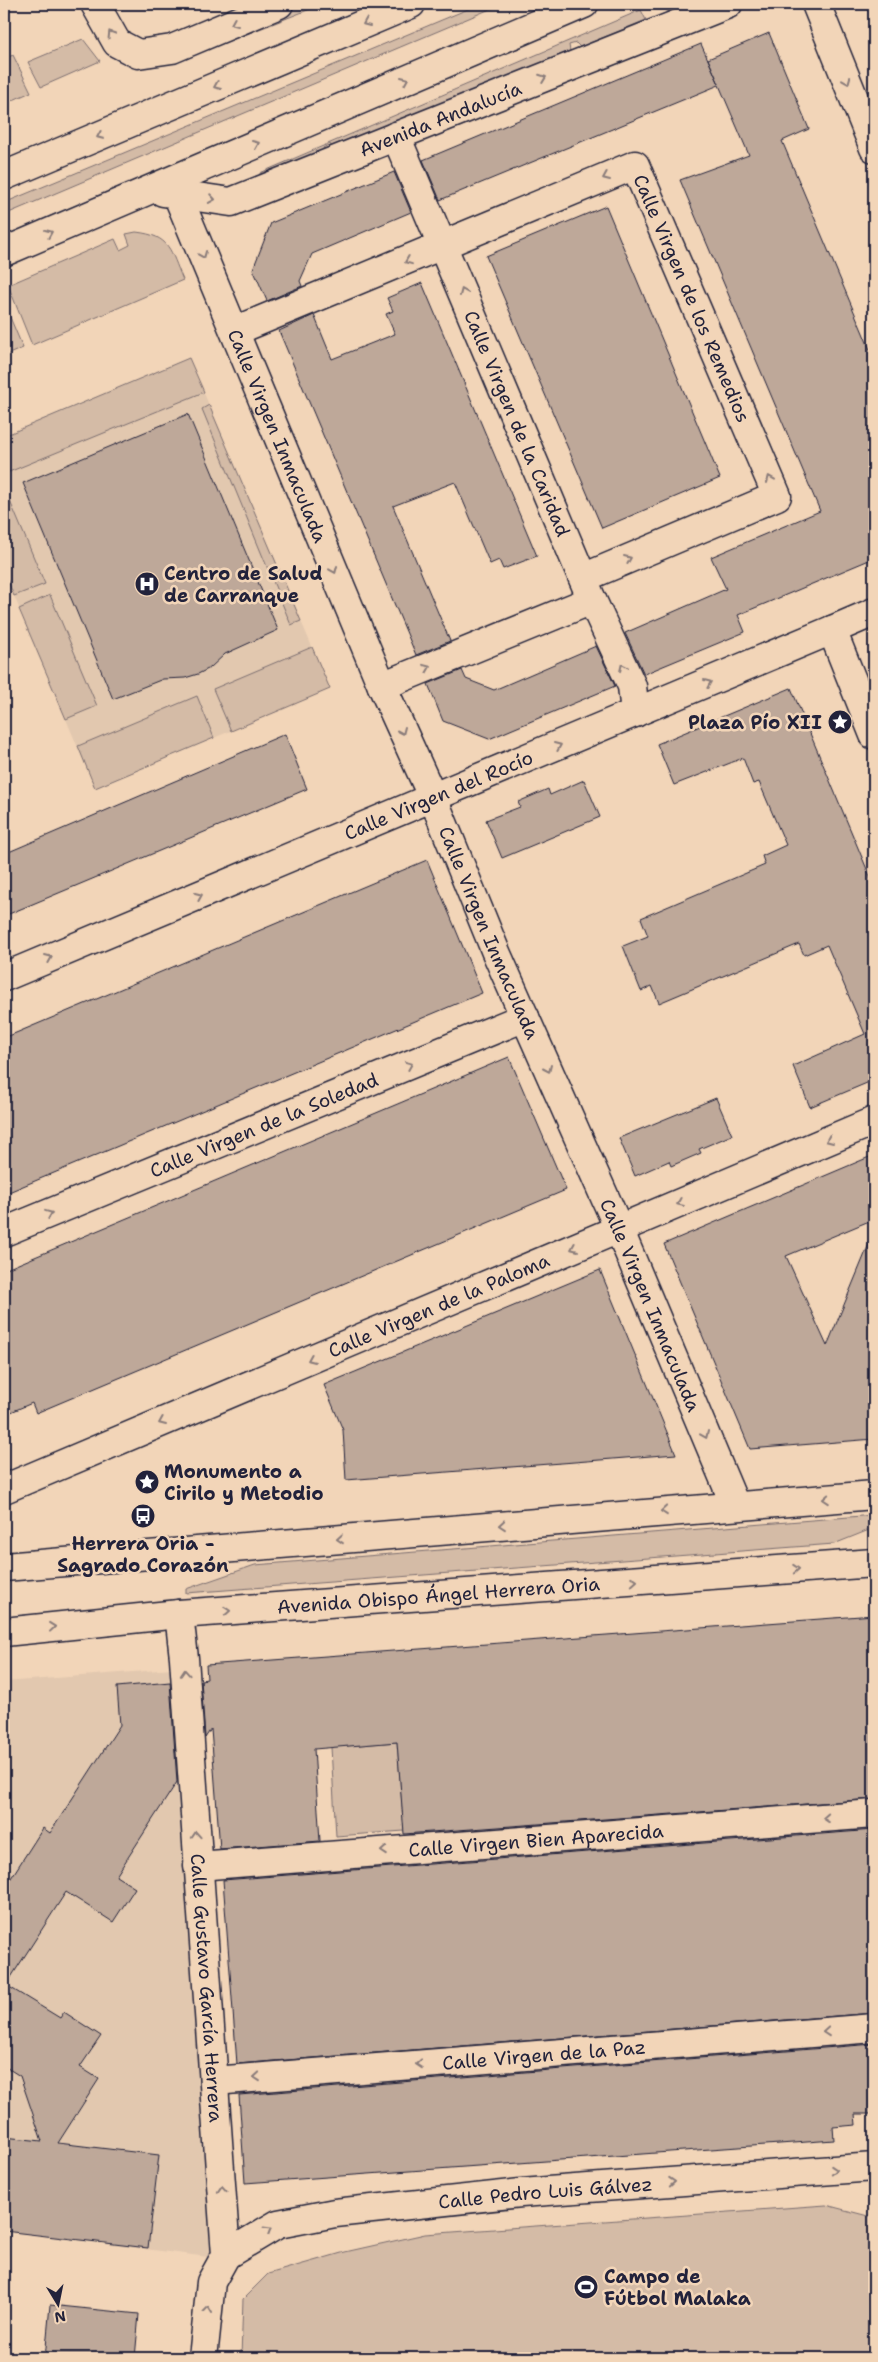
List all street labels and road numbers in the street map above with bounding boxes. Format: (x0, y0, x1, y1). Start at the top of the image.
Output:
street label: Avenida Andalucía (356, 75, 525, 162)
street label: Calle Virgen de los Remedios (628, 170, 756, 426)
street label: Calle Virgen de la Caridad (459, 306, 576, 540)
street label: Calle Virgen Inmaculada (222, 325, 333, 547)
street label: Calle Virgen del Rocío (340, 744, 537, 846)
street label: Calle Virgen Inmaculada (433, 822, 546, 1043)
street label: Calle Virgen de la Soledad (146, 1067, 382, 1183)
street label: Calle Virgen Inmaculada (595, 1195, 707, 1416)
street label: Calle Virgen de la Paloma (324, 1247, 553, 1363)
street label: Avenida Obispo Ángel Herrera Oria (276, 1571, 601, 1619)
street label: Calle Virgen Bien Aparecida (408, 1818, 665, 1862)
street label: Calle Gustavo García Herrera (185, 1853, 229, 2123)
street label: Calle Virgen de la Paz (441, 2034, 647, 2075)
street label: Calle Pedro Luis Gálvez (437, 2171, 653, 2214)

